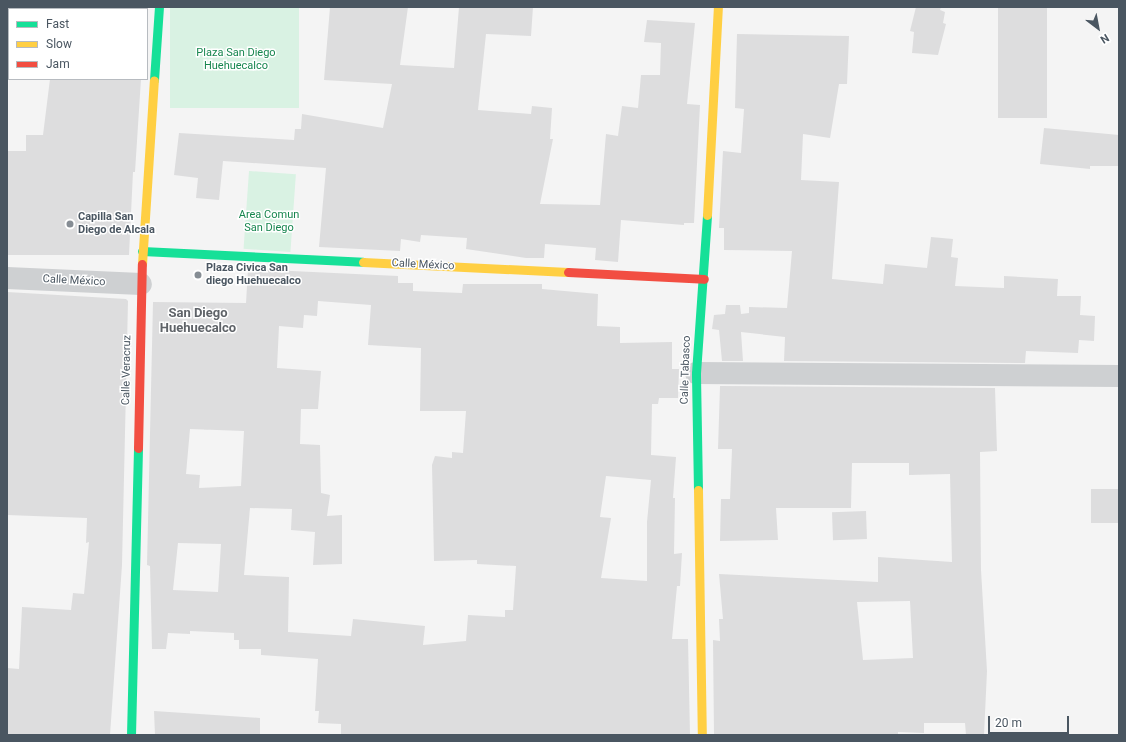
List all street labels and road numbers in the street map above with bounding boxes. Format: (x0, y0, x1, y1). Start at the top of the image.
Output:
street label: Calle México (391, 257, 455, 273)
street label: Calle México (42, 273, 106, 289)
street label: Calle Veracruz (120, 335, 134, 405)
street label: Calle Tabasco (678, 335, 694, 405)

